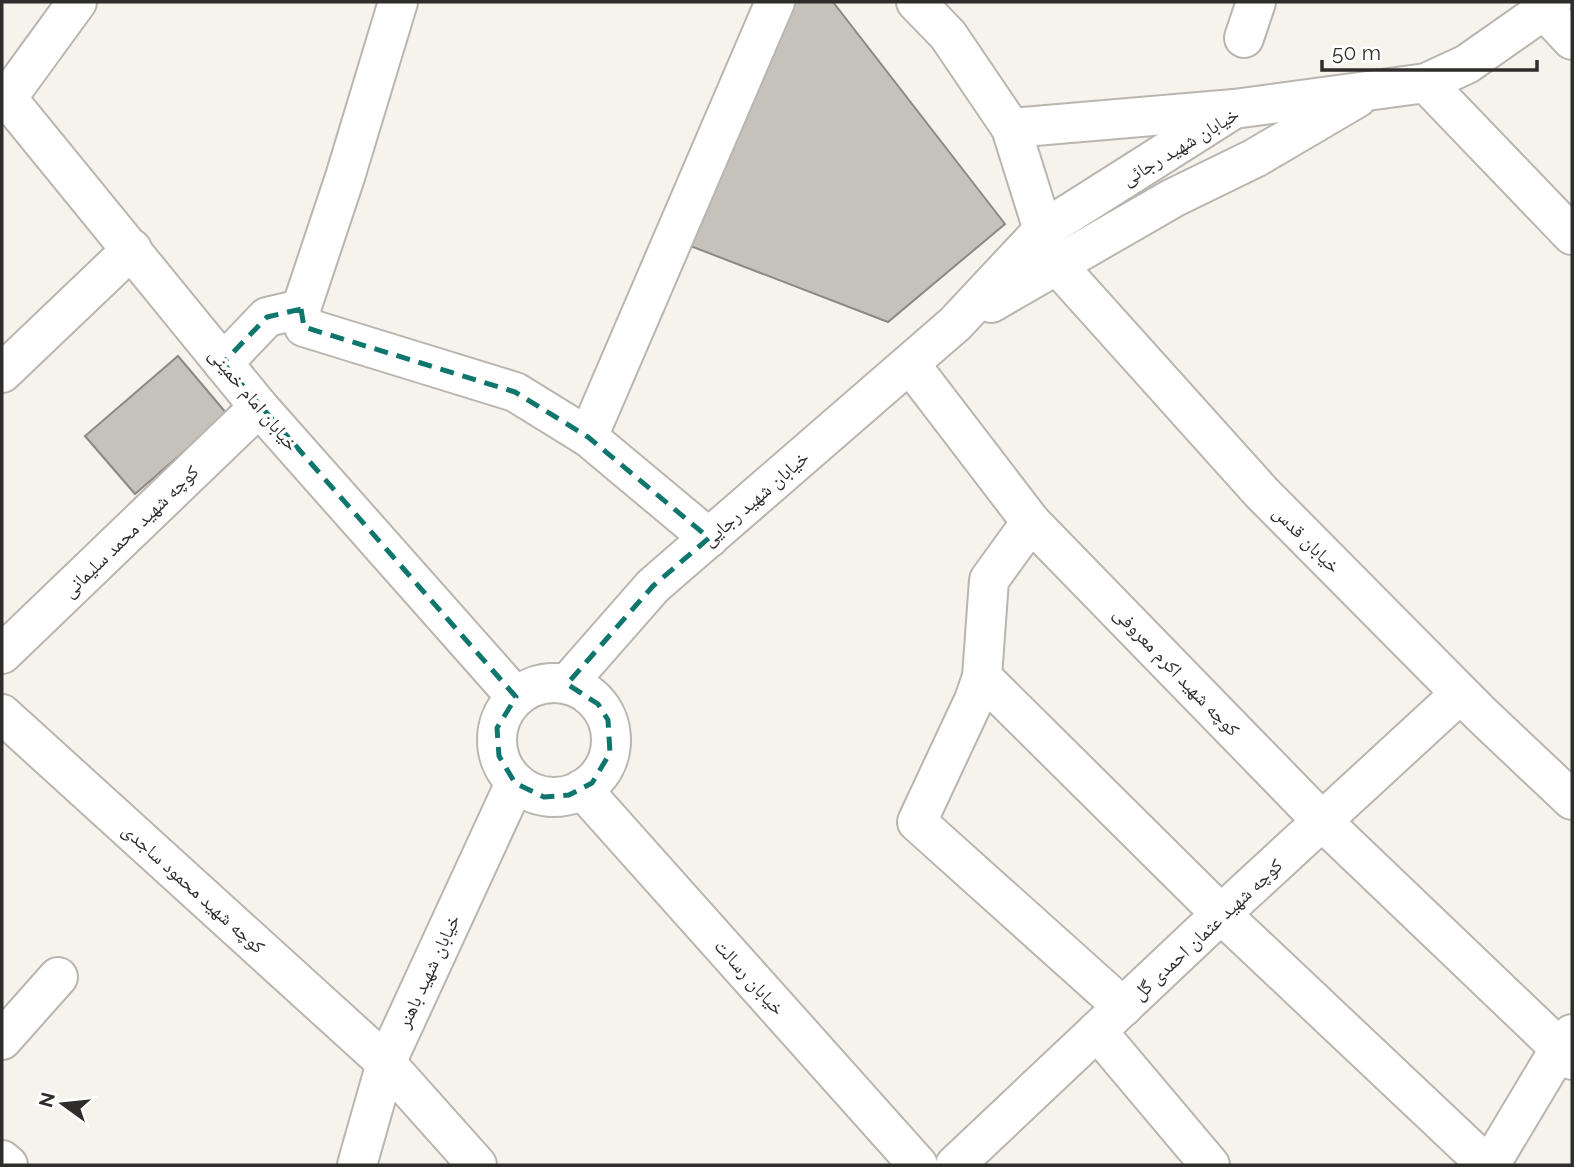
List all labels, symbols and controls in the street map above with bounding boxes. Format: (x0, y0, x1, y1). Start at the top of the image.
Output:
scale bar (1322, 28, 1537, 72)
text: 50 m (1332, 40, 1381, 65)
street label: خیابان شهید رجائی (1117, 102, 1243, 190)
street label: خیابان امام خمینی (202, 343, 303, 457)
street label: خیابان شهید رجایی (697, 446, 813, 551)
street label: کوچه شهید محمد سلیمانی (57, 460, 203, 602)
street label: خیابان قدس (1268, 501, 1345, 578)
street label: کوچه شهید اکرم معروفی (1108, 602, 1244, 742)
street label: کوچه شهید محمود ساجدی (118, 818, 270, 958)
street label: کوچه شهید عثمان احمدی گل (1127, 854, 1287, 1005)
street label: خیابان شهید باهنر (392, 911, 465, 1033)
street label: خیابان رسالت (710, 935, 790, 1020)
north arrow (28, 1069, 98, 1139)
text: N (34, 1090, 59, 1109)

